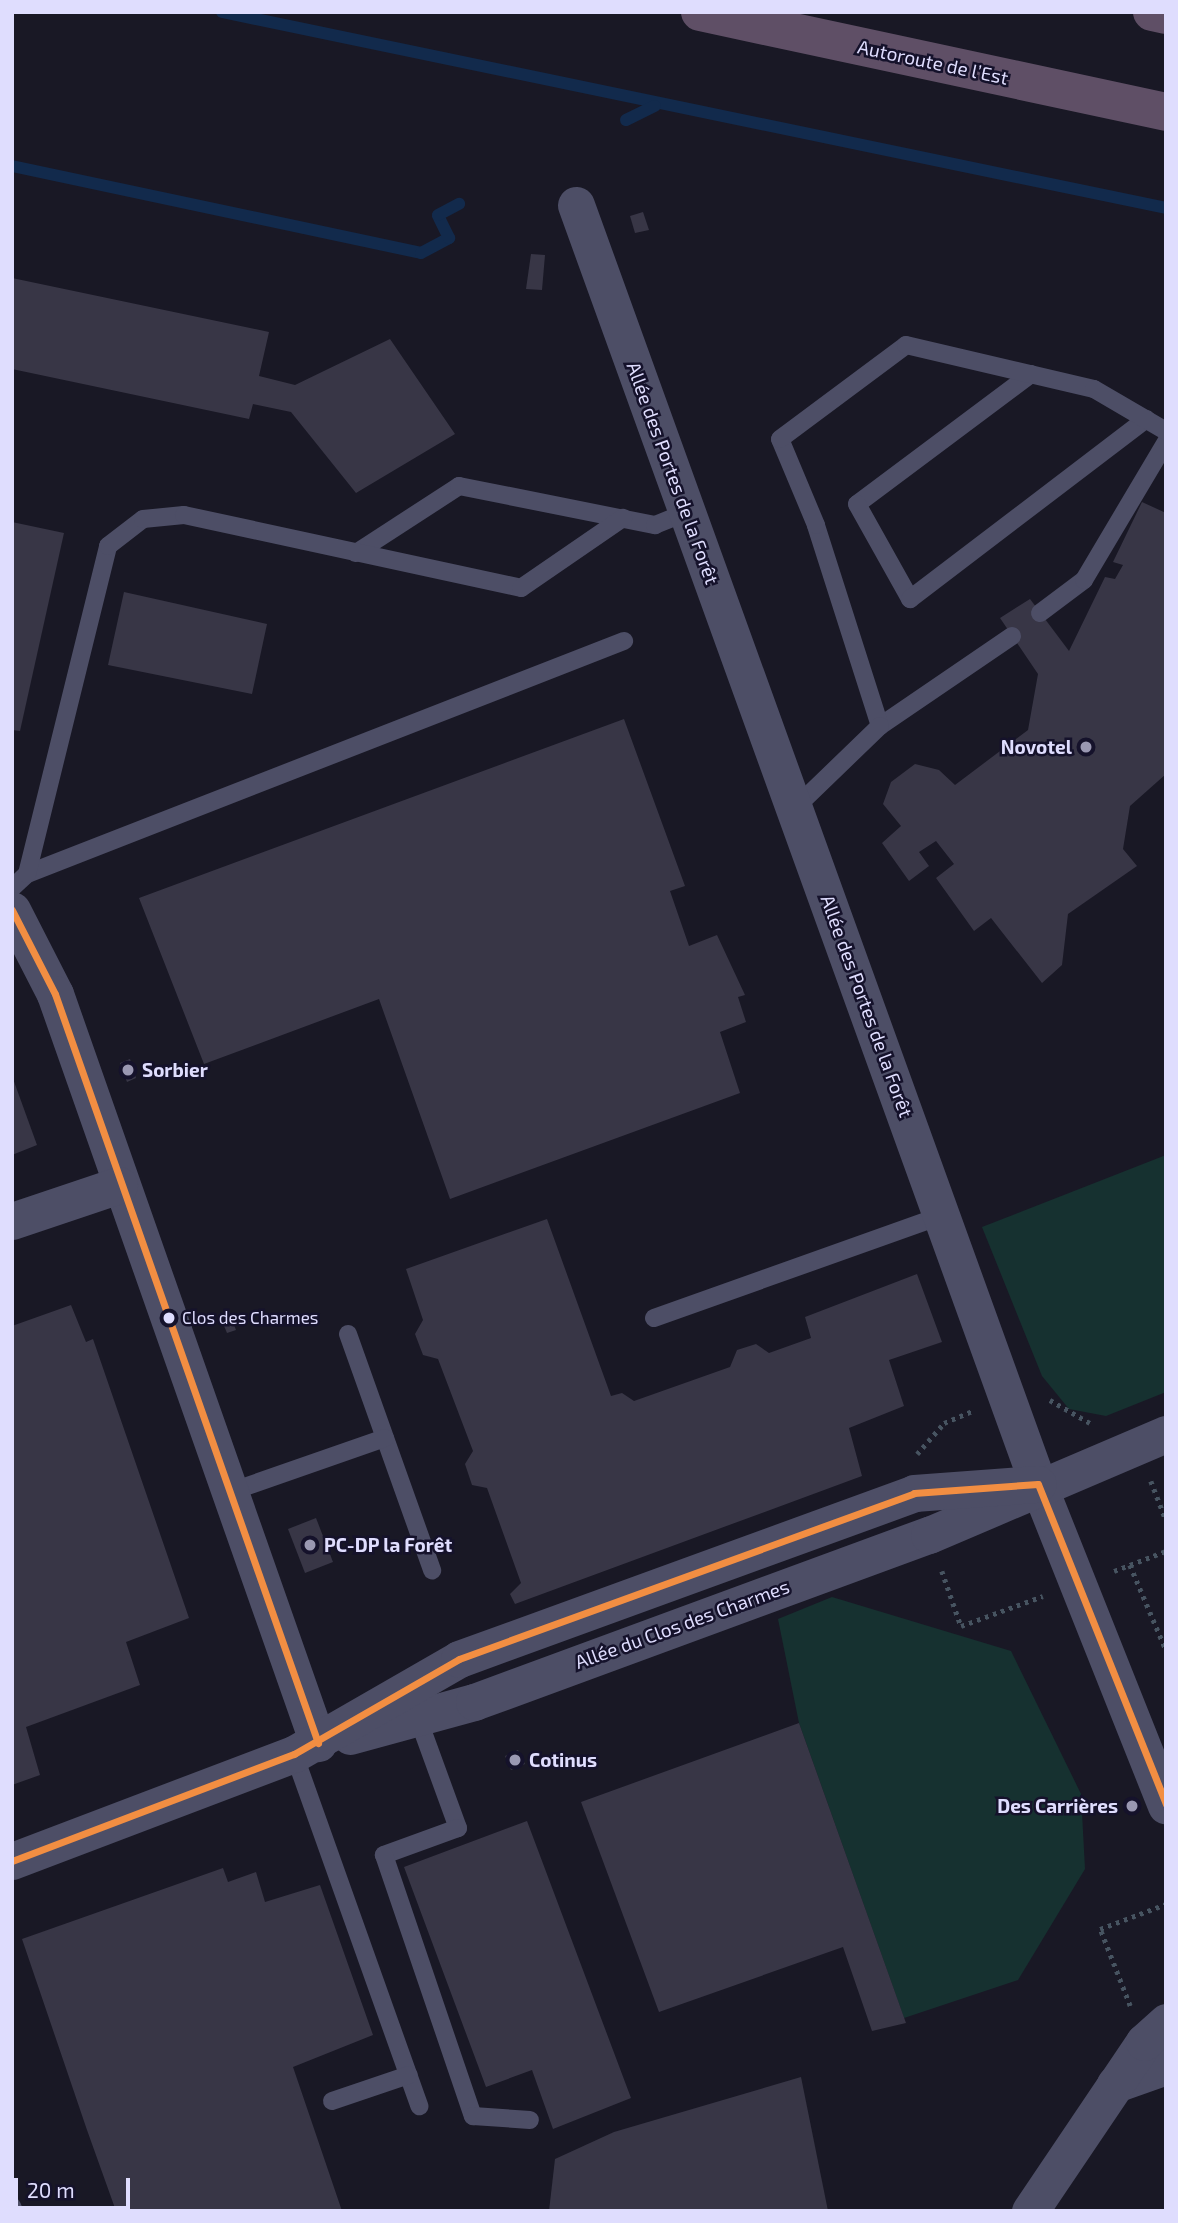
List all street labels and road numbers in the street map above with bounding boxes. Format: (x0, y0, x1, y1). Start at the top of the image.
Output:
street label: Autoroute de l’Est (856, 35, 1010, 89)
street label: Allée des Portes de la Forêt (622, 359, 724, 587)
street label: Allée des Portes de la Forêt (816, 892, 918, 1120)
street label: Allée du Clos des Charmes (572, 1575, 792, 1673)

